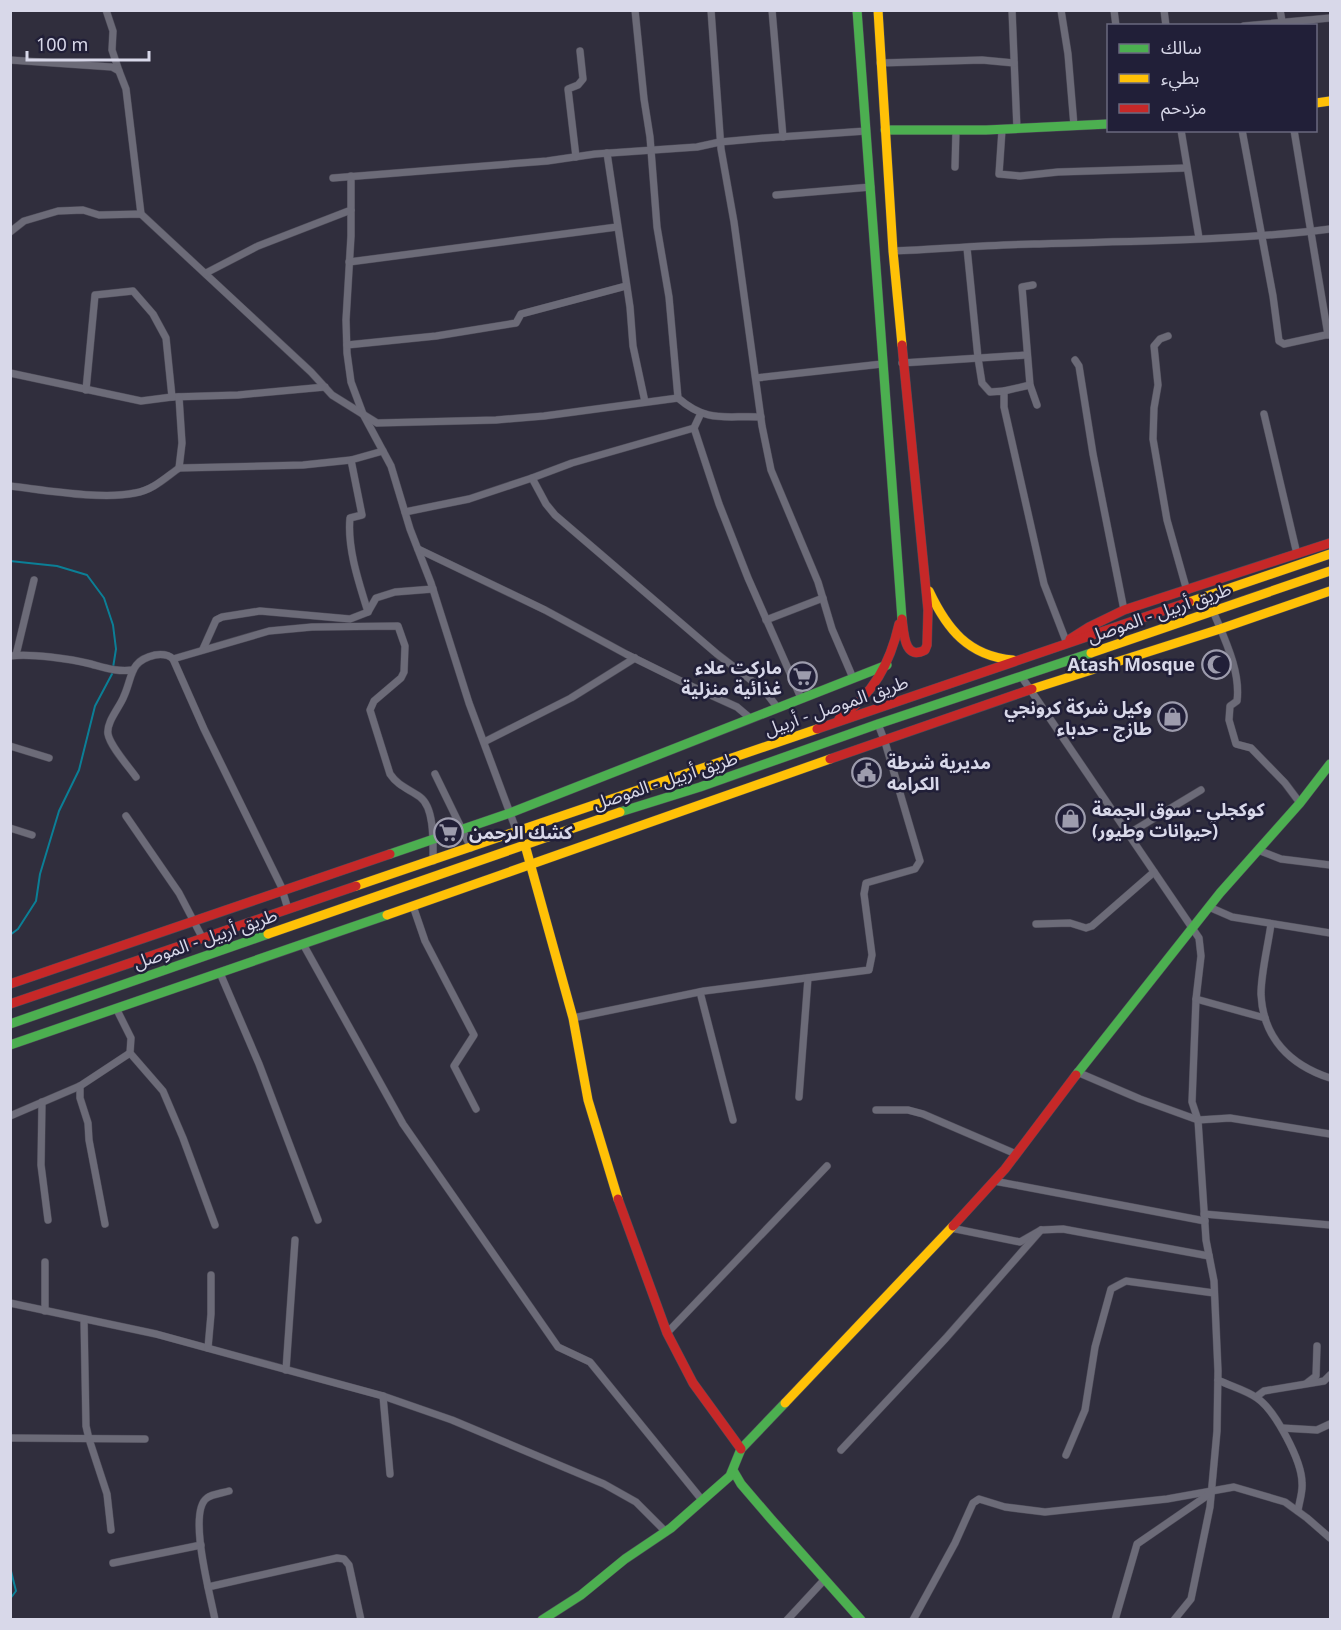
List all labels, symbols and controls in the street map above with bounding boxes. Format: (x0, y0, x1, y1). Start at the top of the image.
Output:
scale bar (27, 24, 148, 62)
legend (1107, 24, 1317, 132)
text: 100 m (36, 32, 88, 56)
text: سالك (1161, 35, 1202, 59)
text: بطيء (1161, 65, 1199, 91)
text: مزدحم (1161, 95, 1206, 121)
street label: طريق أربيل - الموصل (1084, 576, 1234, 648)
mosque icon: Atash Mosque (1200, 648, 1232, 680)
place label: Atash Mosque (1067, 652, 1195, 676)
place label: ماركت علاء غذائية منزلية (681, 655, 782, 700)
supermarket icon: ماركت علاء غذائية منزلية (787, 661, 819, 693)
street label: طريق الموصل - أربيل (761, 669, 911, 741)
place label: وكيل شركة كرونجي طازج - حدباء (1004, 695, 1152, 742)
shop icon: وكيل شركة كرونجي طازج - حدباء (1157, 701, 1189, 733)
street label: طريق أربيل - الموصل (590, 745, 740, 815)
place label: مديرية شرطة الكرامه (887, 750, 991, 795)
public building icon: مديرية شرطة الكرامه (850, 756, 882, 788)
place label: كوكجلي - سوق الجمعة (حيوانات وطيور) (1092, 797, 1265, 842)
shop icon: كوكجلي - سوق الجمعة (حيوانات وطيور) (1055, 803, 1087, 835)
supermarket icon: كشك الرحمن (432, 816, 464, 848)
place label: كشك الرحمن (469, 820, 573, 844)
street label: طريق أربيل - الموصل (130, 902, 280, 974)

